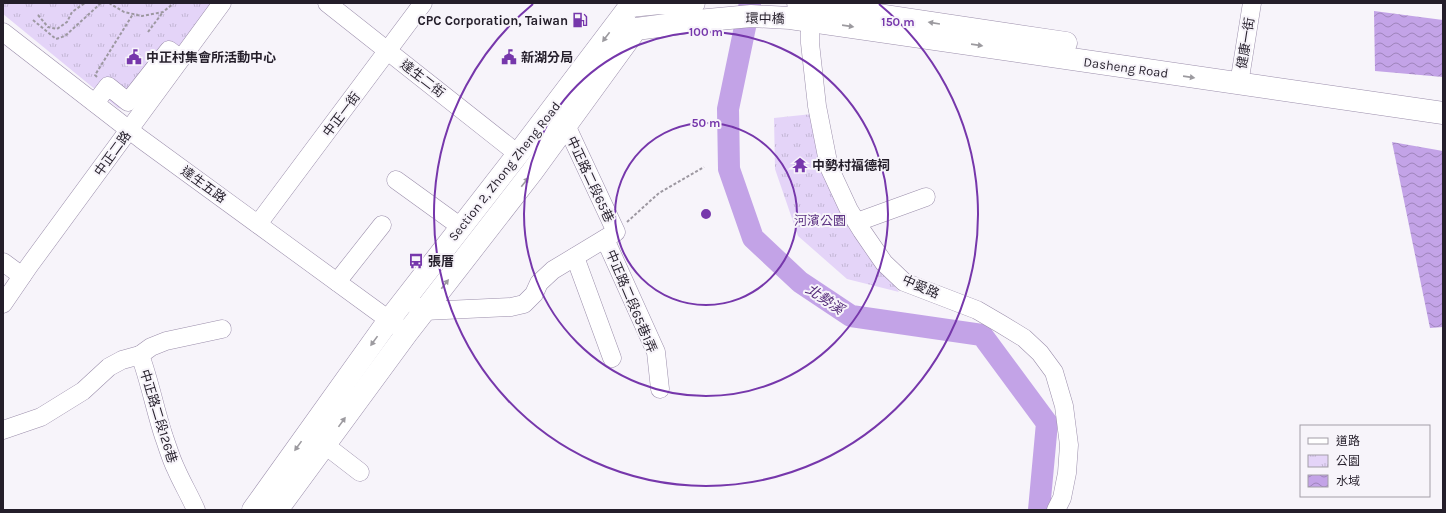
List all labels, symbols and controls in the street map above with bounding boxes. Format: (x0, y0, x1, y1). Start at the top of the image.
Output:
fuel station icon: CPC Corporation, Taiwan (571, 11, 589, 29)
street label: 環中橋 (745, 11, 785, 26)
place label: CPC Corporation, Taiwan (417, 13, 568, 28)
text: 150 m (881, 15, 915, 29)
street label: 健康一街 (1234, 16, 1257, 70)
one-way arrow (928, 20, 940, 26)
one-way arrow (842, 24, 854, 30)
text: 100 m (689, 25, 723, 39)
one-way arrow (602, 32, 610, 43)
one-way arrow (971, 43, 983, 49)
public building icon: 中正村集會所活動中心 (125, 48, 143, 66)
public building icon: 新湖分局 (500, 48, 518, 66)
place label: 中正村集會所活動中心 (146, 50, 276, 65)
place label: 新湖分局 (521, 50, 573, 65)
street label: Dasheng Road (1083, 54, 1169, 81)
street label: 達生二街 (398, 56, 448, 100)
one-way arrow (1183, 74, 1195, 80)
street label: 中正一街 (320, 89, 363, 140)
street label: Section 2, Zhong Zheng Road (445, 99, 563, 244)
text: 50 m (692, 116, 721, 130)
street label: 中正二路 (91, 128, 134, 179)
street label: 中正路二段65巷 (564, 134, 617, 224)
temple icon: 中勢村福德祠 (791, 156, 809, 174)
place label: 中勢村福德祠 (812, 158, 890, 173)
street label: 達生五路 (178, 163, 229, 206)
one-way arrow (520, 176, 529, 187)
centre of rings (699, 207, 713, 221)
park label: 河濱公園 (794, 213, 846, 228)
street label: 中正路二段65巷1弄 (603, 248, 660, 355)
bus stop icon: 張厝 (407, 252, 425, 270)
place label: 張厝 (428, 254, 454, 269)
street label: 中愛路 (900, 272, 942, 301)
one-way arrow (441, 279, 449, 290)
water label: 北勢溪 (803, 281, 849, 319)
one-way arrow (370, 335, 378, 346)
street label: 中正路二段126巷 (137, 367, 180, 465)
one-way arrow (338, 417, 346, 427)
legend (1300, 425, 1430, 497)
text: 道路 (1336, 434, 1360, 448)
one-way arrow (294, 441, 302, 452)
text: 公園 (1336, 454, 1360, 468)
text: 水域 (1336, 474, 1360, 488)

